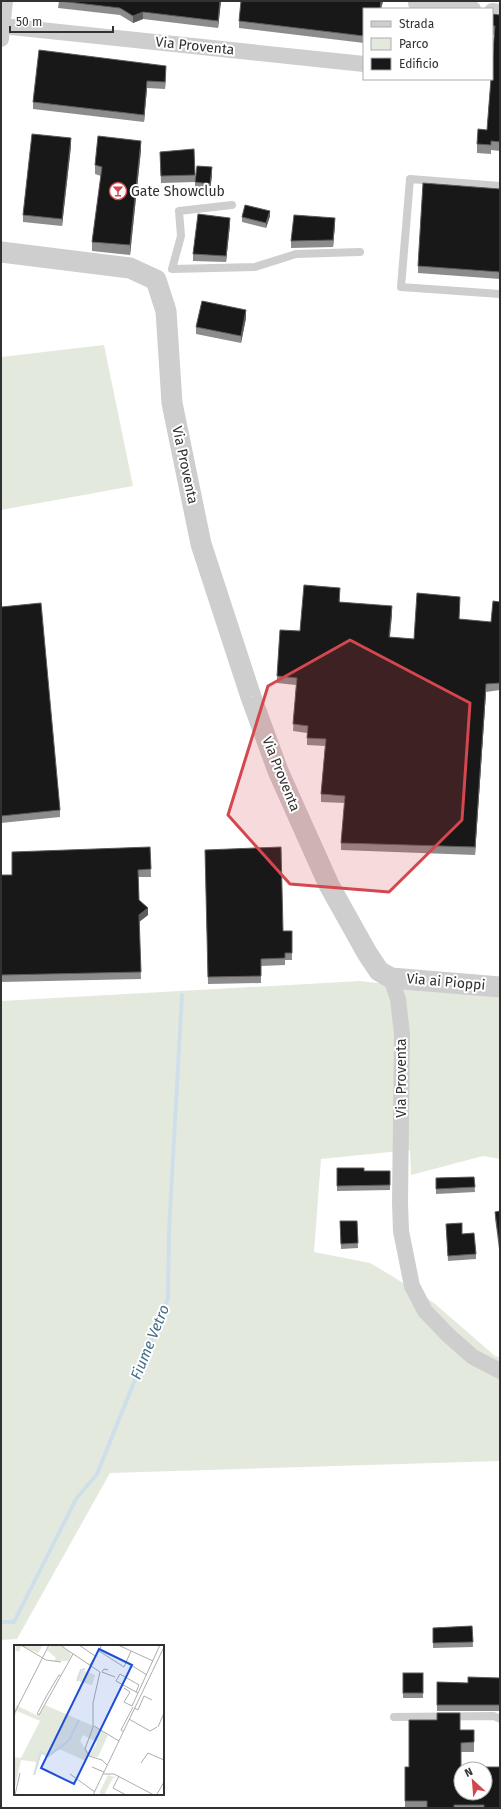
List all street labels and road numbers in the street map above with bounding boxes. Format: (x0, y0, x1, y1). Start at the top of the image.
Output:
street label: Via Proventa (155, 33, 235, 59)
street label: Via Proventa (168, 424, 202, 506)
street label: Via Proventa (258, 734, 304, 814)
street label: Via ai Pioppi (406, 970, 486, 994)
street label: Via Proventa (393, 1038, 410, 1118)

